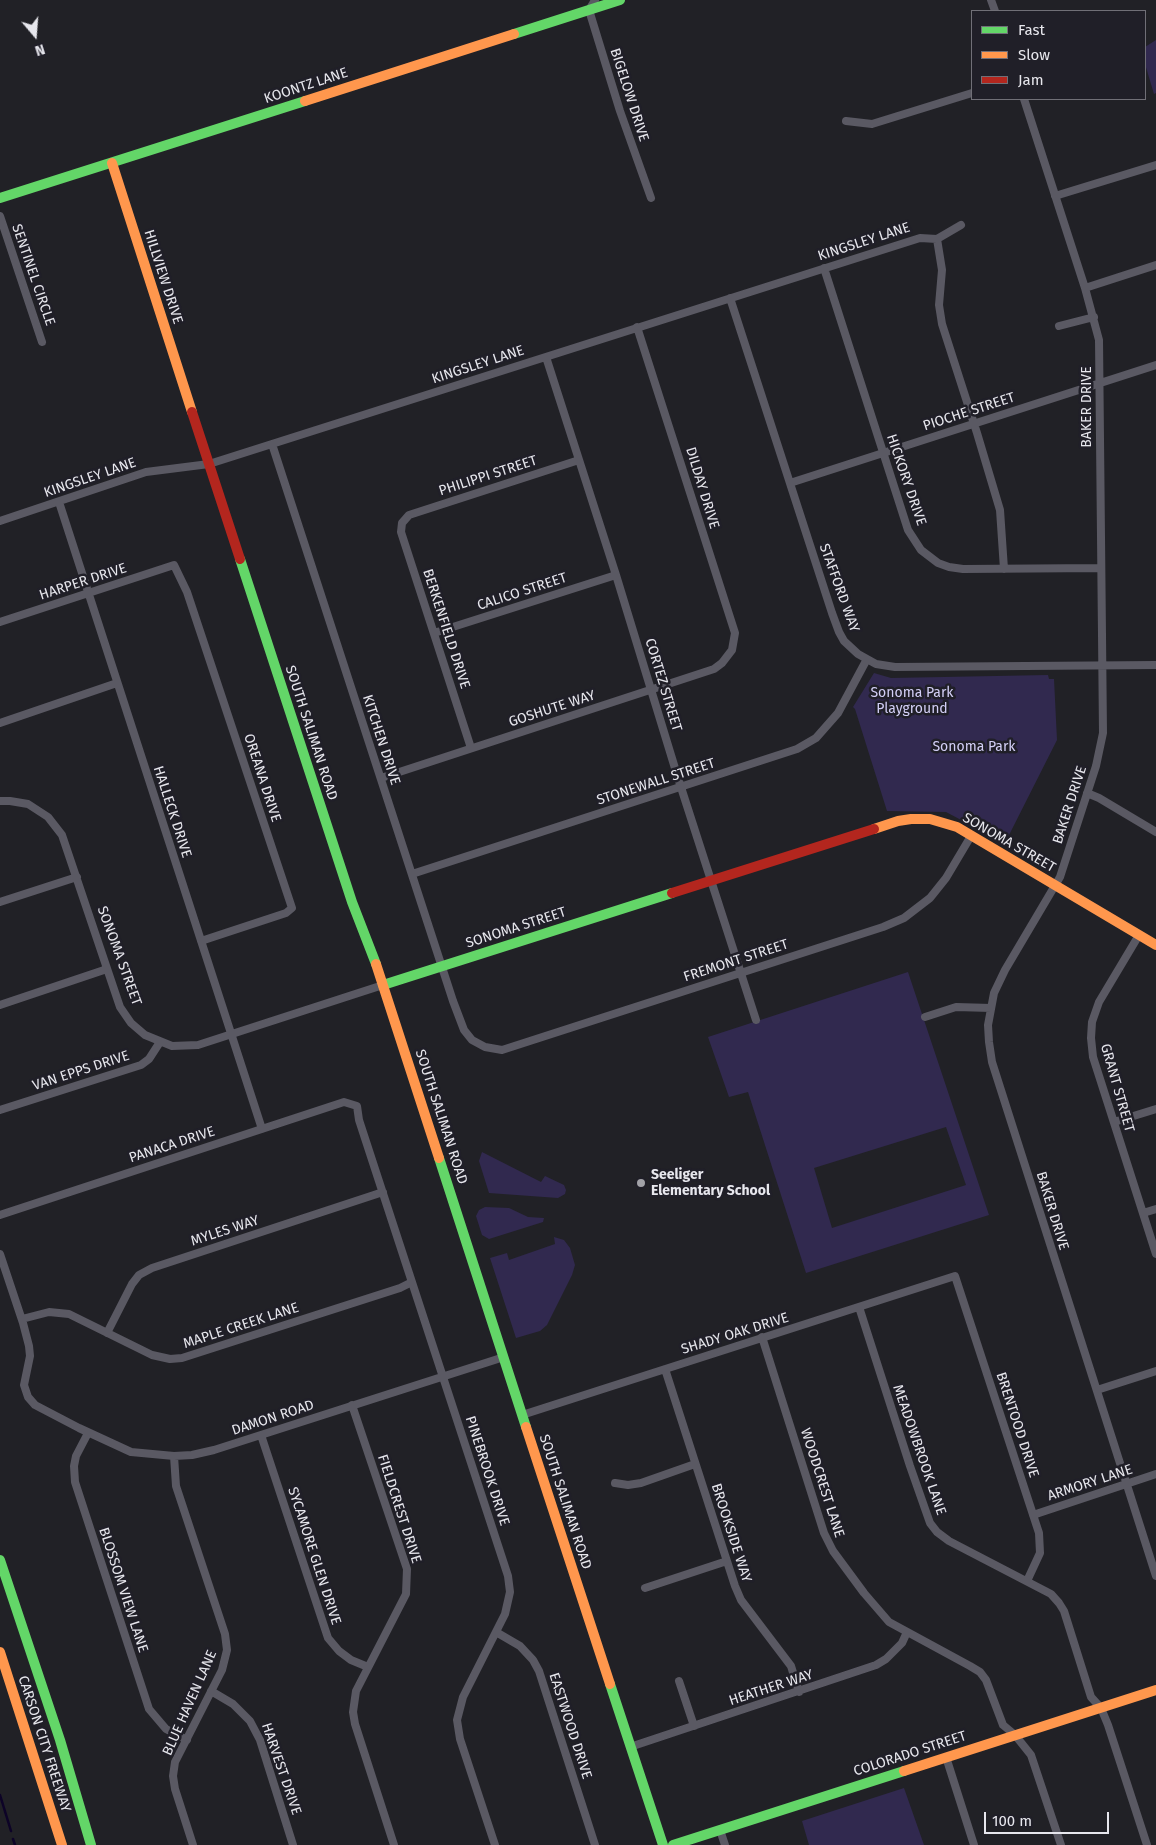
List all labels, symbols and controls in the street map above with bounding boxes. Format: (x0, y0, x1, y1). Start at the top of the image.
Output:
north arrow (10, 10, 60, 60)
legend (971, 10, 1146, 100)
text: Fast (1018, 21, 1045, 39)
text: N (33, 40, 47, 59)
street label: BIGELOW DRIVE (606, 46, 652, 144)
text: Slow (1018, 46, 1050, 64)
street label: KOONTZ LANE (262, 65, 350, 107)
text: Jam (1018, 71, 1044, 89)
street label: KINGSLEY LANE (816, 219, 912, 265)
street label: SENTINEL CIRCLE (8, 222, 58, 328)
street label: HILLVIEW DRIVE (140, 228, 186, 326)
street label: KINGSLEY LANE (430, 342, 526, 388)
street label: BAKER DRIVE (1079, 366, 1095, 448)
street label: PIOCHE STREET (921, 389, 1017, 435)
street label: HICKORY DRIVE (882, 432, 930, 528)
street label: DILDAY DRIVE (682, 445, 722, 531)
street label: PHILIPPI STREET (437, 452, 539, 500)
street label: KINGSLEY LANE (42, 454, 138, 502)
street label: STAFFORD WAY (815, 541, 863, 635)
street label: HARPER DRIVE (37, 560, 129, 604)
street label: BERKENFIELD DRIVE (419, 567, 473, 691)
street label: CALICO STREET (475, 570, 569, 614)
street label: CORTEZ STREET (641, 637, 685, 733)
street label: SOUTH SALIMAN ROAD (281, 663, 341, 803)
park label: Sonoma Park Playground (870, 685, 954, 718)
street label: GOSHUTE WAY (507, 687, 597, 731)
street label: KITCHEN DRIVE (358, 693, 404, 787)
street label: OREANA DRIVE (240, 732, 284, 824)
park label: Sonoma Park (932, 739, 1016, 755)
street label: STONEWALL STREET (595, 755, 717, 809)
street label: HALLECK DRIVE (149, 764, 195, 860)
street label: BAKER DRIVE (1049, 764, 1091, 846)
street label: SONOMA STREET (960, 810, 1058, 876)
street label: SONOMA STREET (93, 904, 145, 1008)
street label: SONOMA STREET (464, 904, 568, 952)
street label: FREMONT STREET (682, 936, 790, 986)
street label: GRANT STREET (1096, 1042, 1138, 1134)
street label: VAN EPPS DRIVE (31, 1047, 131, 1095)
street label: SOUTH SALIMAN ROAD (411, 1047, 471, 1187)
street label: PANACA DRIVE (127, 1123, 217, 1167)
place label: Seeliger Elementary School (651, 1167, 770, 1200)
street label: BAKER DRIVE (1032, 1170, 1072, 1252)
marker: Seeliger Elementary School (635, 1177, 647, 1189)
street label: MYLES WAY (189, 1212, 261, 1250)
street label: MAPLE CREEK LANE (181, 1299, 301, 1353)
street label: SHADY OAK DRIVE (679, 1310, 791, 1358)
street label: BRENTOOD DRIVE (992, 1370, 1042, 1480)
street label: MEADOWBROOK LANE (889, 1383, 949, 1517)
street label: DAMON ROAD (230, 1397, 316, 1439)
street label: PINEBROOK DRIVE (461, 1414, 513, 1528)
street label: WOODCREST LANE (796, 1426, 848, 1540)
street label: SOUTH SALIMAN ROAD (535, 1432, 595, 1572)
street label: FIELDCREST DRIVE (374, 1453, 424, 1565)
street label: ARMORY LANE (1045, 1461, 1135, 1505)
street label: BROOKSIDE WAY (707, 1481, 755, 1585)
street label: SYCAMORE GLEN DRIVE (284, 1485, 344, 1627)
street label: BLOSSOM VIEW LANE (95, 1525, 151, 1655)
street label: BLUE HAVEN LANE (159, 1648, 221, 1758)
street label: HEATHER WAY (727, 1667, 815, 1709)
street label: EASTWOOD DRIVE (545, 1671, 595, 1781)
street label: CARSON CITY FREEWAY (14, 1674, 74, 1814)
street label: HARVEST DRIVE (257, 1721, 305, 1817)
street label: COLORADO STREET (852, 1728, 968, 1780)
scale bar (986, 1802, 1111, 1834)
text: 100 m (992, 1812, 1032, 1830)

